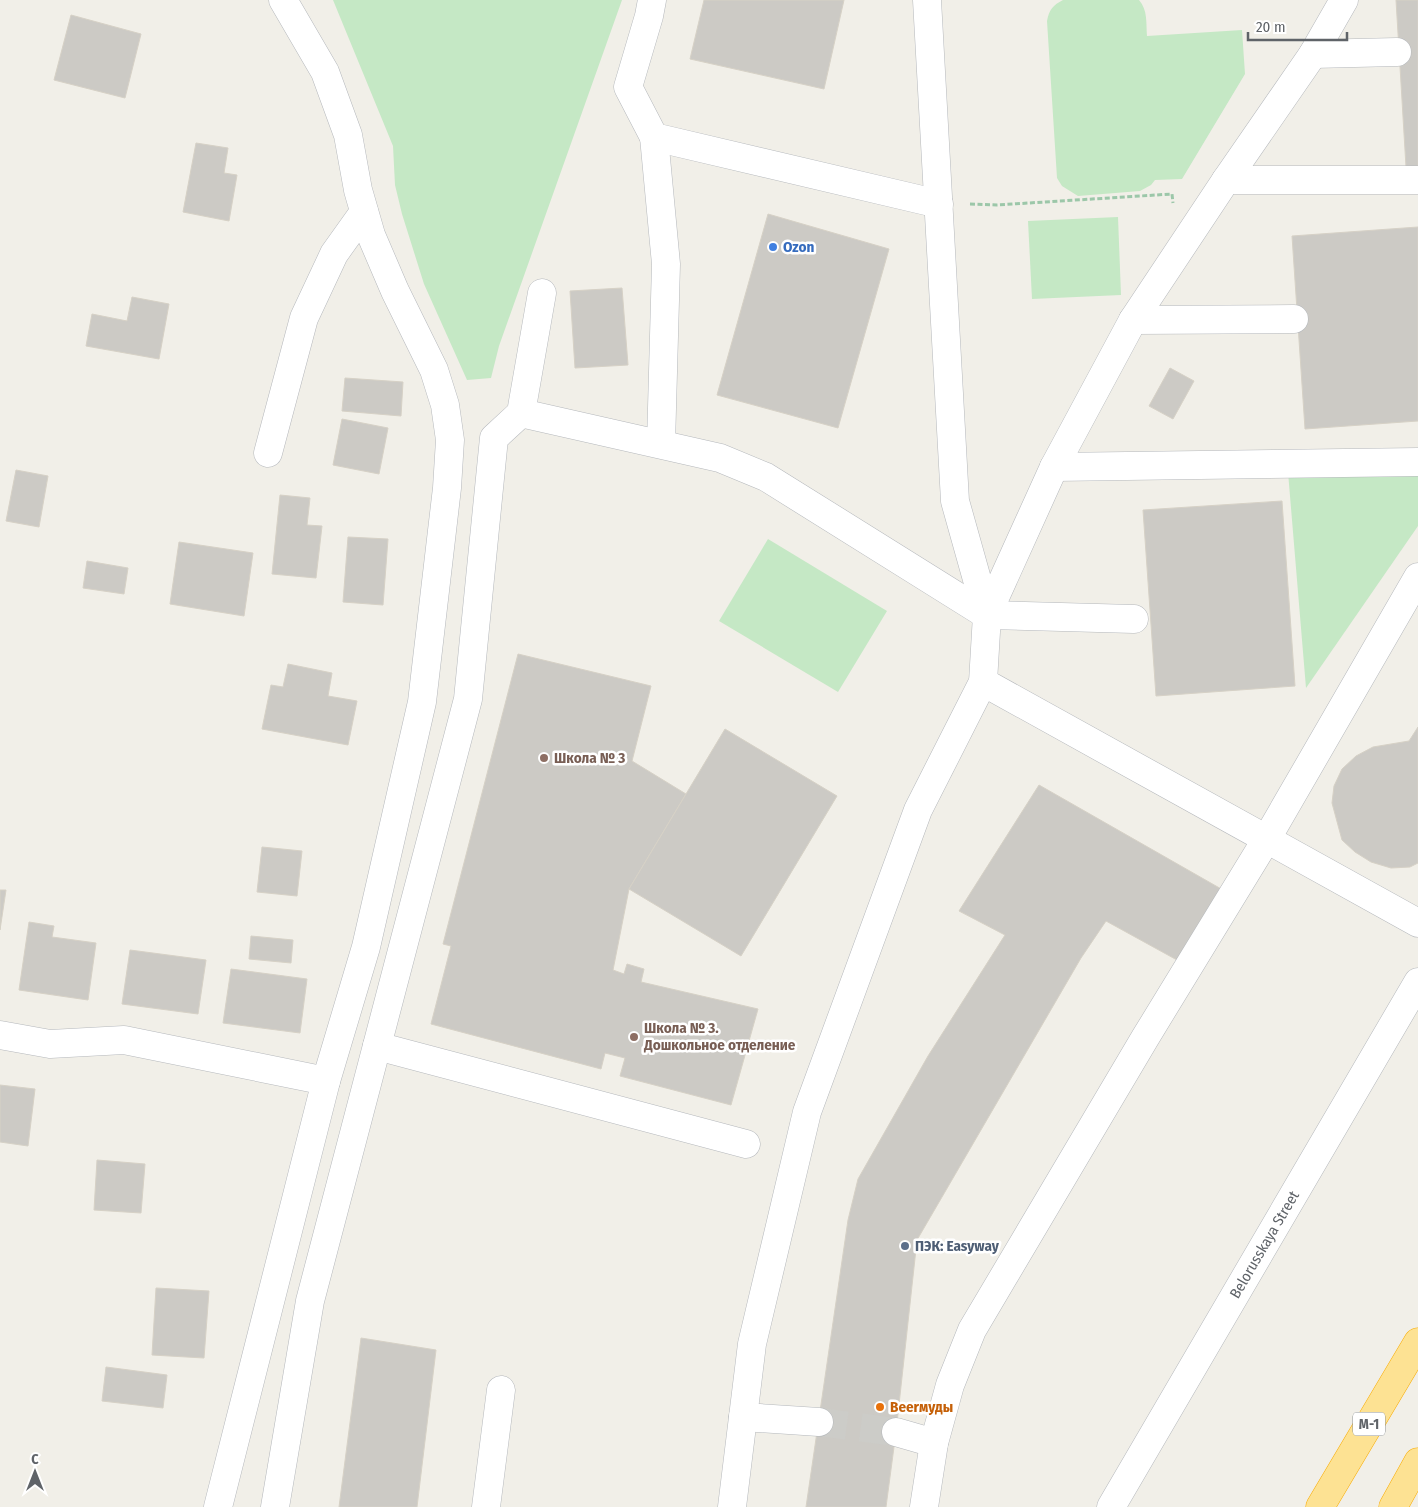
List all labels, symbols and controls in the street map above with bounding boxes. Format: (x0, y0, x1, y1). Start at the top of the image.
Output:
scale bar (1248, 10, 1347, 42)
text: 20 m (1256, 18, 1286, 36)
place label: Ozon (783, 238, 814, 256)
marker: Ozon (767, 241, 779, 253)
place label: Школа № 3 (554, 749, 625, 767)
marker: Школа № 3 (538, 752, 550, 764)
place label: Школа № 3. Дошкольное отделение (643, 1019, 796, 1054)
marker: Школа № 3. Дошкольное отделение (628, 1031, 640, 1043)
street label: Belorusskaya Street (1226, 1188, 1303, 1302)
place label: ПЭК: Easyway (915, 1237, 1000, 1255)
marker: ПЭК: Easyway (899, 1240, 911, 1252)
place label: Beerмуды (890, 1398, 953, 1416)
marker: Beerмуды (874, 1401, 886, 1413)
road number: М-1 (1353, 1412, 1385, 1436)
north arrow (10, 1447, 60, 1497)
text: С (31, 1451, 39, 1468)

